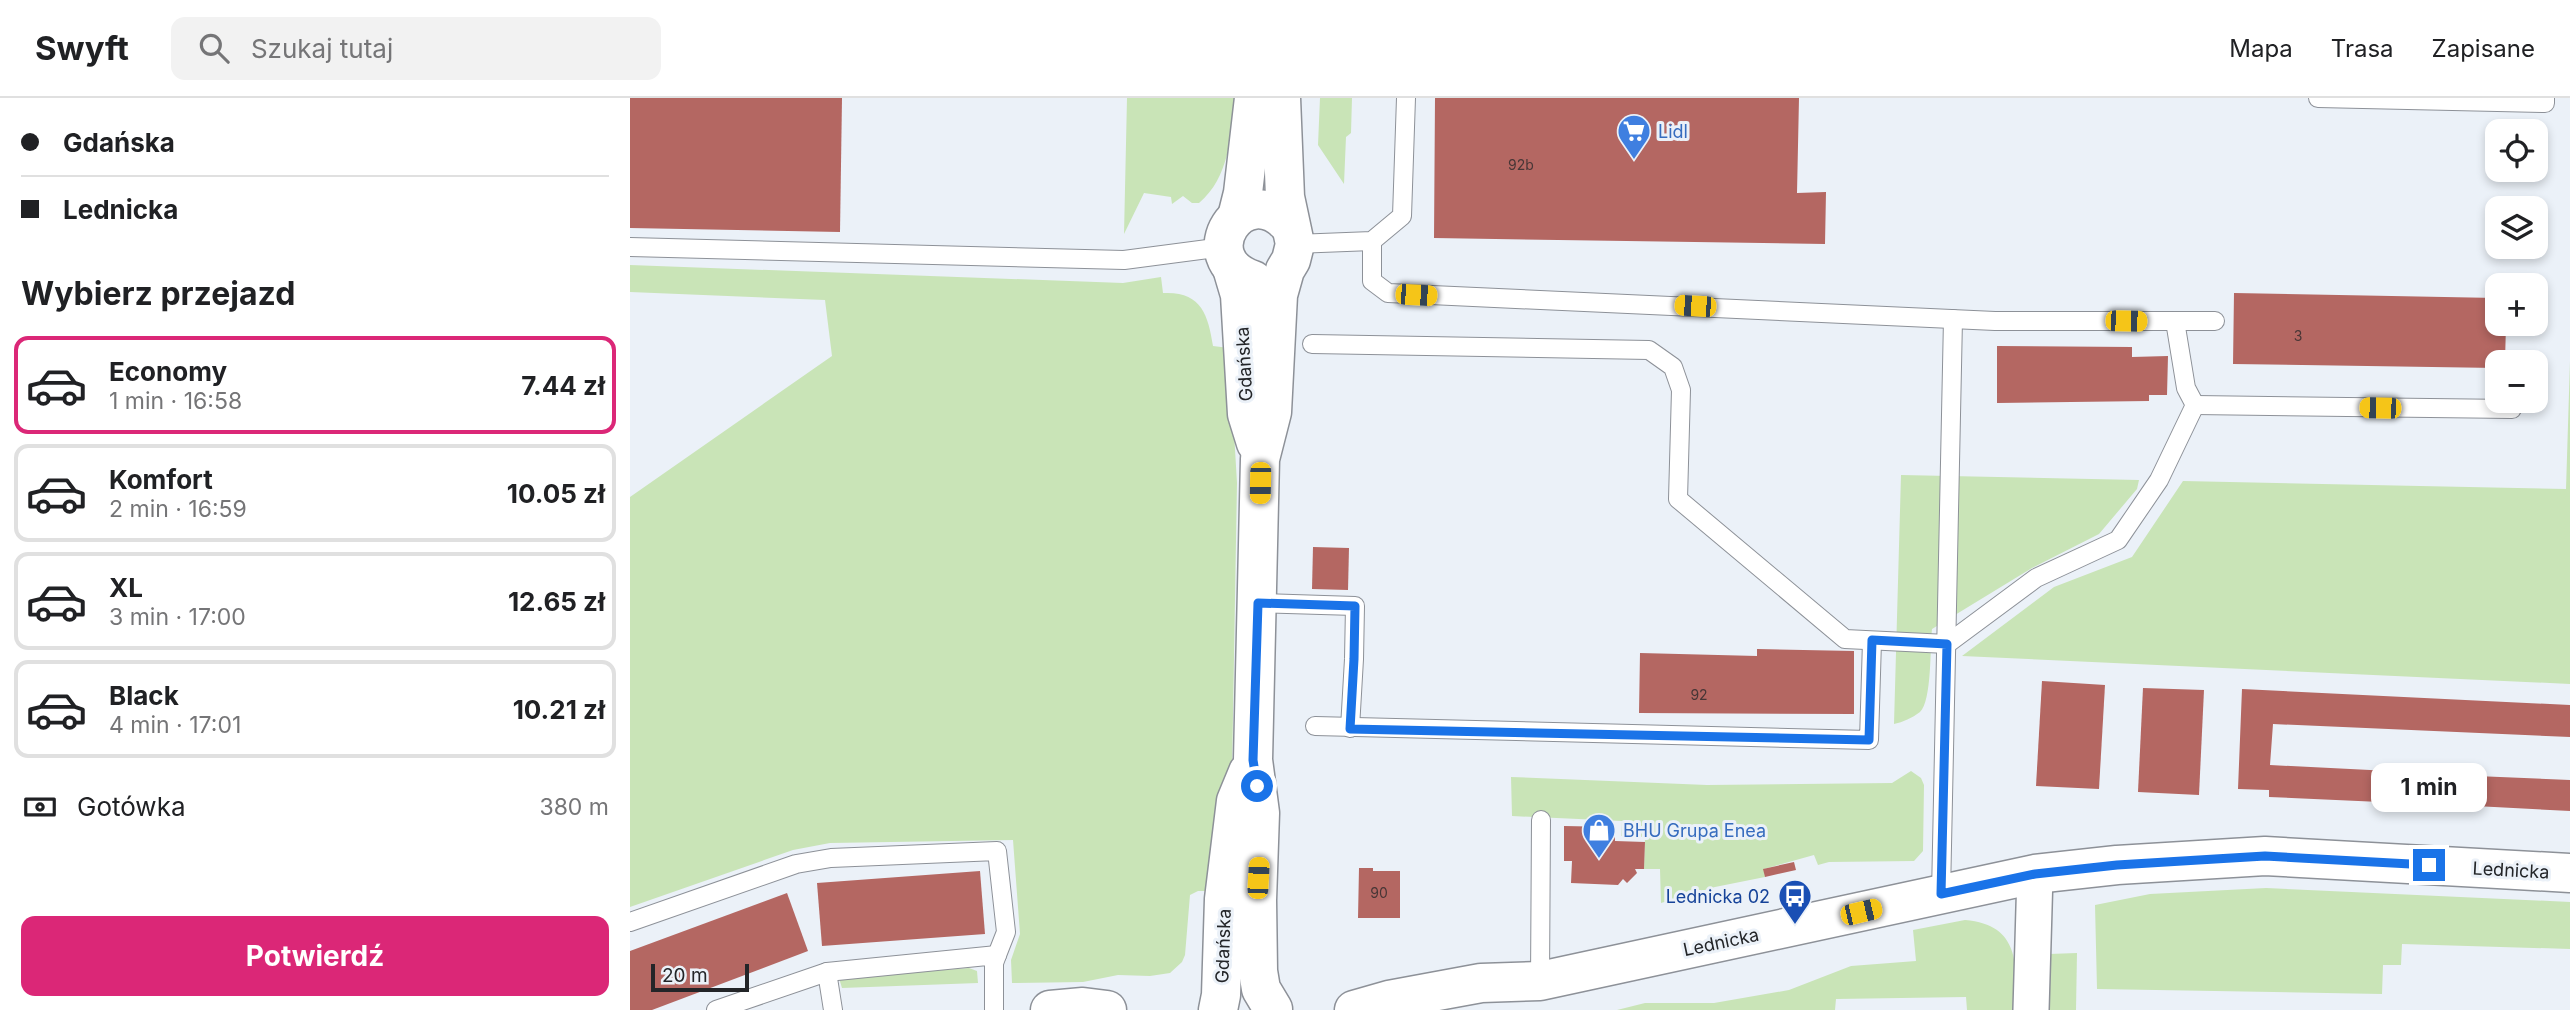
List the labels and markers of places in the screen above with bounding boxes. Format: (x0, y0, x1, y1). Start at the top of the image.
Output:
supermarket icon: Lidl (1615, 112, 1653, 161)
place label: Lidl (1658, 121, 1688, 142)
shop icon: BHU Grupa Enea (1580, 811, 1618, 860)
place label: BHU Grupa Enea (1623, 820, 1766, 841)
bus stop icon: Lednicka 02 (1776, 877, 1814, 926)
place label: Lednicka 02 (1666, 886, 1770, 907)

